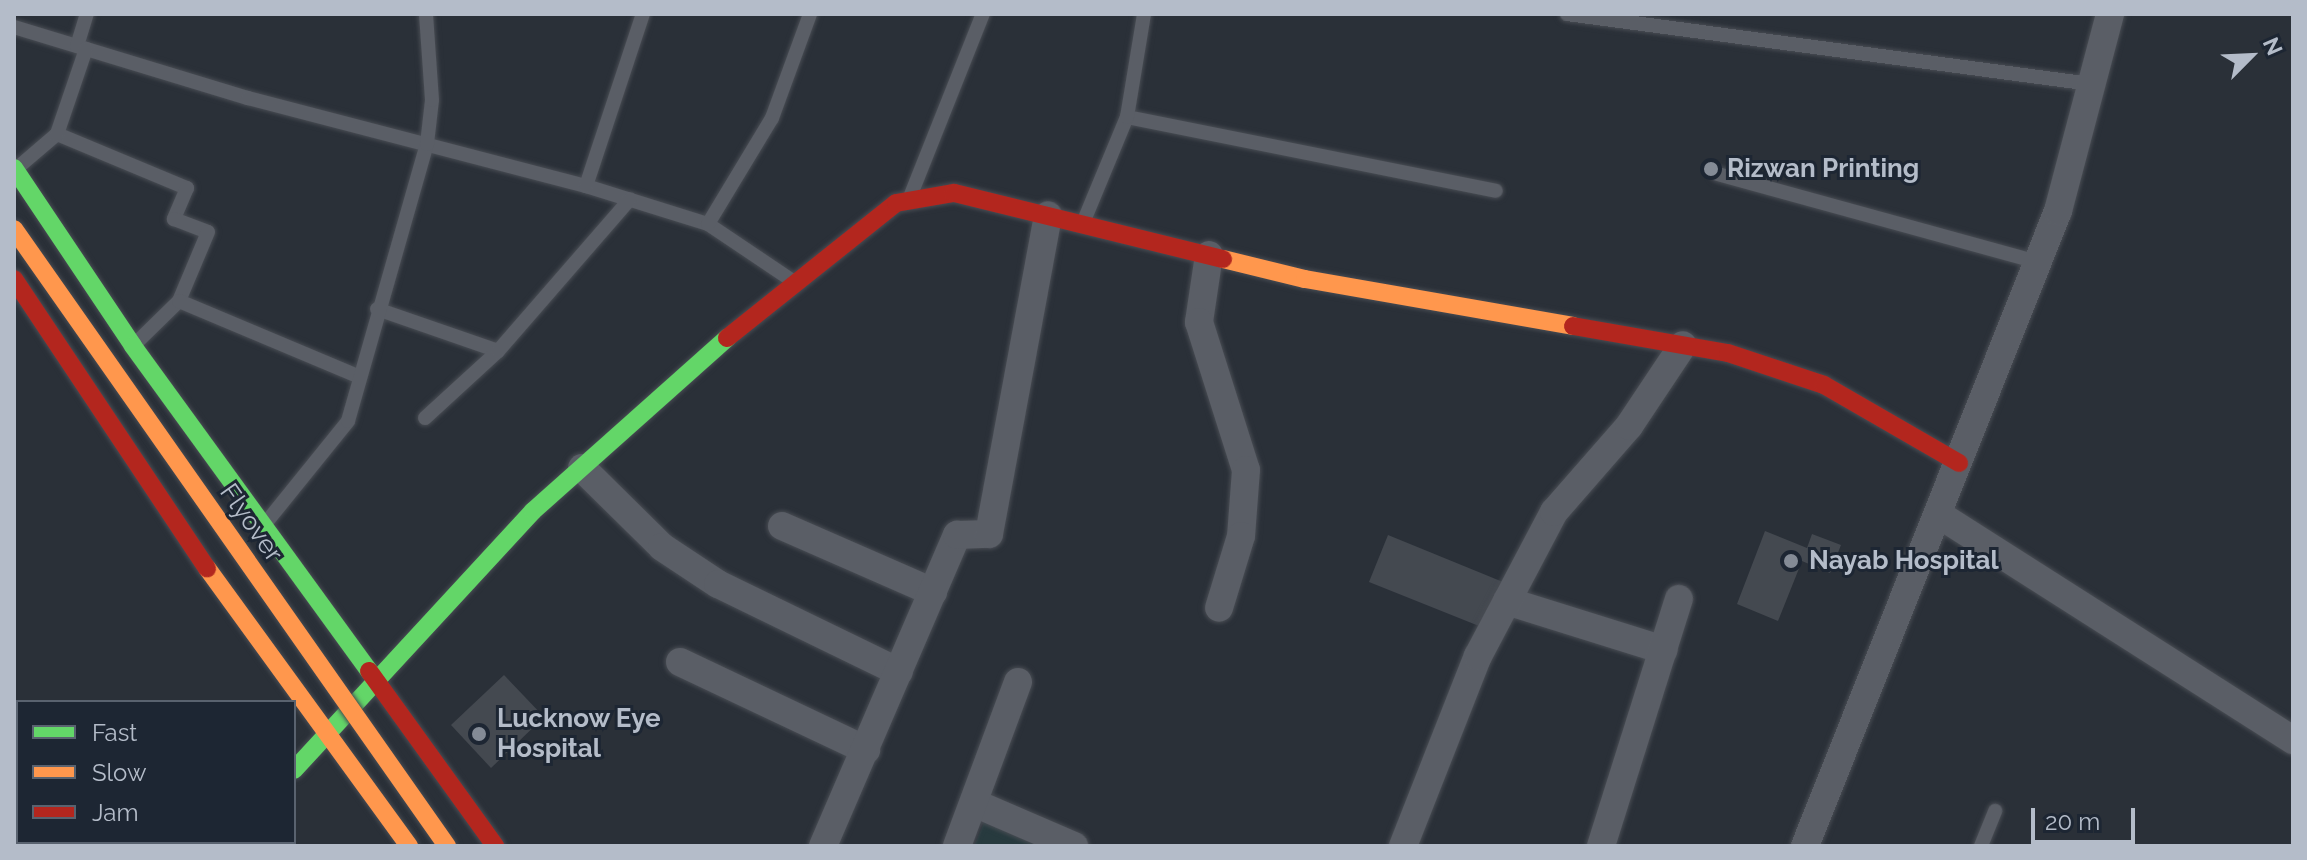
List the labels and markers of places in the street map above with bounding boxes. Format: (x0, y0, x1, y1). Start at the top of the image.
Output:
place label: Rizwan Printing (1727, 153, 1919, 185)
marker: Rizwan Printing (1702, 160, 1720, 178)
place label: Nayab Hospital (1809, 545, 1999, 577)
marker: Nayab Hospital (1780, 550, 1802, 572)
place label: Lucknow Eye Hospital (497, 703, 661, 764)
marker: Lucknow Eye Hospital (468, 723, 490, 745)

